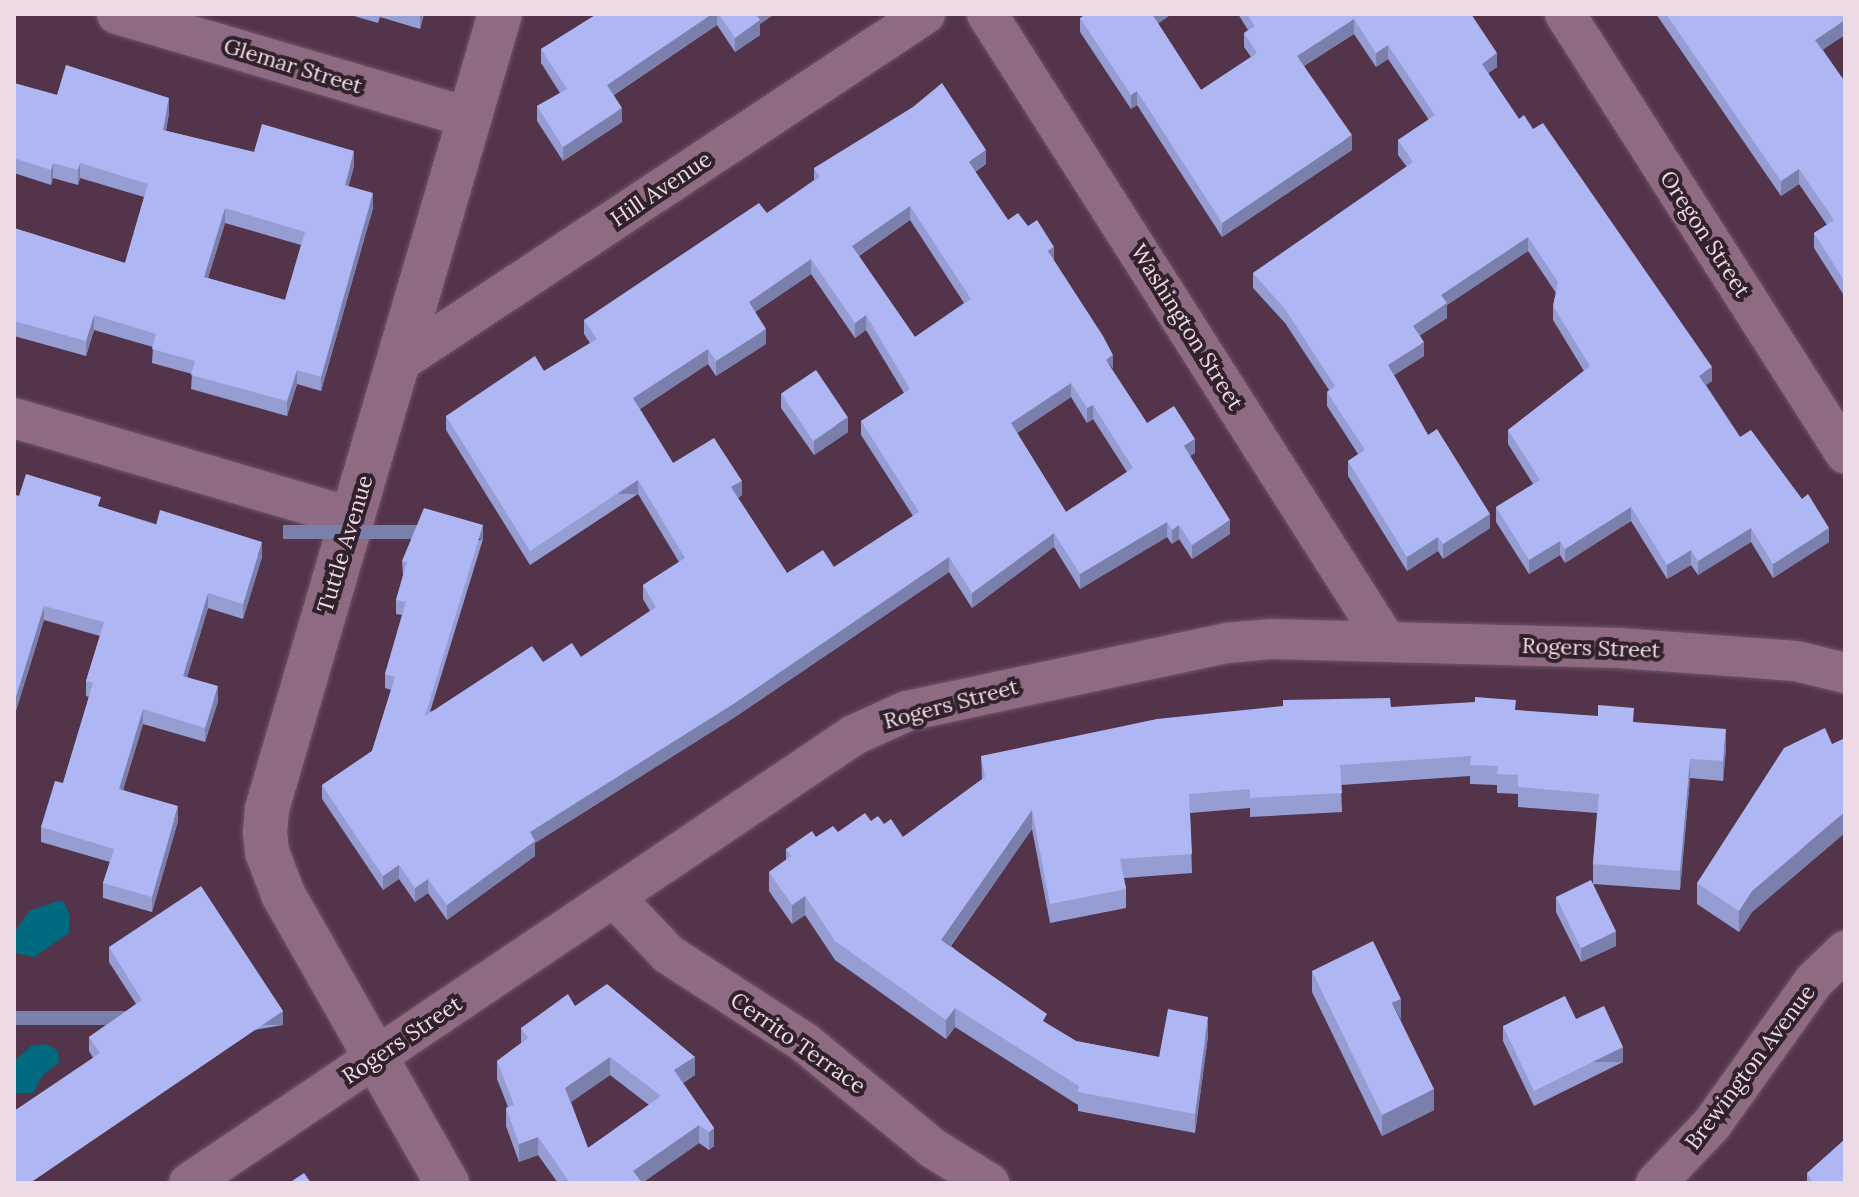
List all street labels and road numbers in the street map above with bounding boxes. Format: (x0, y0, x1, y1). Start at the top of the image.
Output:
street label: Glemar Street (221, 32, 365, 100)
street label: Hill Avenue (606, 146, 716, 232)
street label: Oregon Street (1654, 166, 1756, 302)
street label: Washington Street (1125, 239, 1249, 415)
street label: Tuttle Avenue (312, 472, 378, 616)
street label: Rogers Street (1521, 632, 1661, 664)
street label: Rogers Street (881, 673, 1021, 735)
street label: Brewington Avenue (1680, 979, 1820, 1155)
street label: Cerrito Terrace (725, 987, 871, 1099)
street label: Rogers Street (337, 990, 467, 1090)

